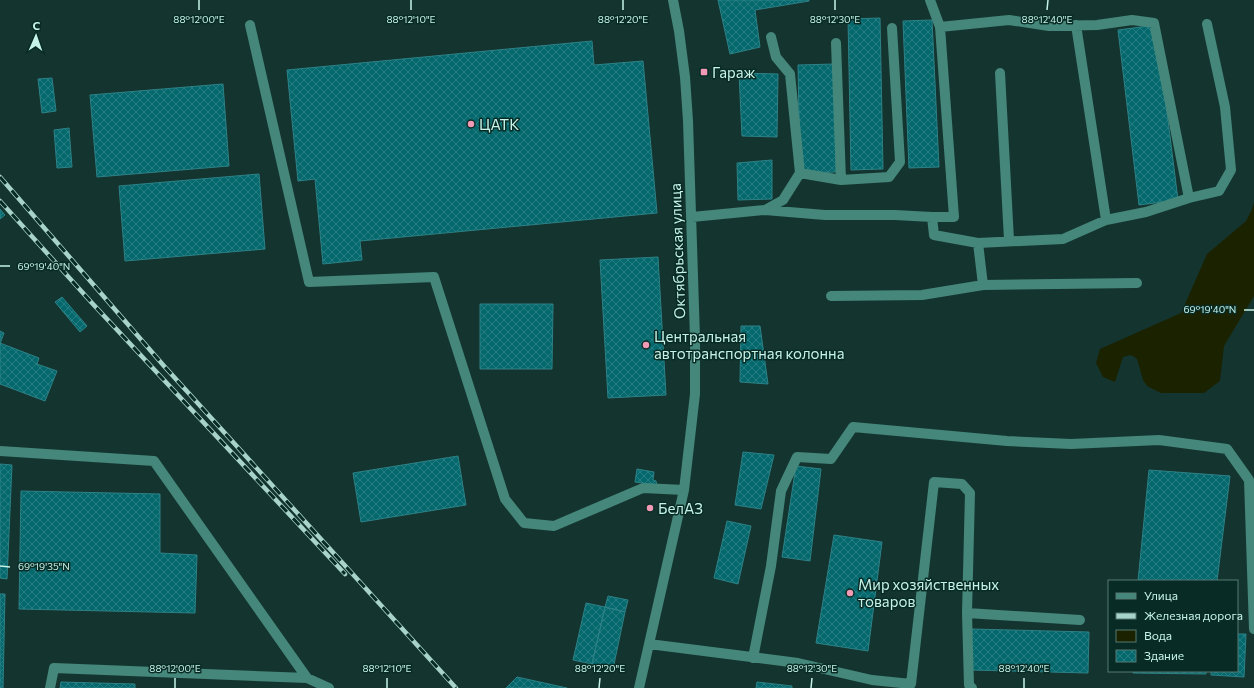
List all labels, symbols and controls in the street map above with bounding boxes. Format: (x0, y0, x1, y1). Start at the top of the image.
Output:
text: 88°12'00"E (173, 13, 225, 25)
text: 88°12'10"E (386, 13, 436, 25)
text: 88°12'20"E (598, 13, 648, 25)
text: 88°12'30"E (810, 13, 860, 25)
text: 88°12'40"E (1022, 13, 1072, 25)
north arrow (16, 16, 56, 56)
text: С (32, 19, 41, 32)
place label: Гараж (712, 63, 756, 81)
marker: Гараж (699, 67, 709, 77)
place label: ЦАТК (479, 115, 519, 133)
marker: ЦАТК (466, 119, 476, 129)
street label: Октябрьская улица (666, 183, 688, 319)
text: 69°19'40"N (18, 260, 70, 272)
text: 69°19'40"N (1184, 303, 1236, 315)
place label: Центральная автотранспортная колонна (654, 327, 844, 362)
marker: Центральная автотранспортная колонна (641, 340, 651, 350)
place label: БелАЗ (658, 499, 703, 517)
marker: БелАЗ (645, 503, 655, 513)
text: 69°19'35"N (18, 560, 70, 572)
place label: Мир хозяйственных товаров (858, 575, 999, 610)
legend (1108, 580, 1238, 672)
marker: Мир хозяйственных товаров (845, 588, 855, 598)
text: Улица (1144, 588, 1178, 602)
text: Железная дорога (1144, 608, 1243, 622)
text: Вода (1144, 628, 1172, 642)
text: Здание (1144, 648, 1184, 662)
text: 88°12'00"E (149, 662, 201, 674)
text: 88°12'10"E (362, 662, 412, 674)
text: 88°12'20"E (575, 662, 625, 674)
text: 88°12'30"E (787, 662, 837, 674)
text: 88°12'40"E (999, 662, 1049, 674)

